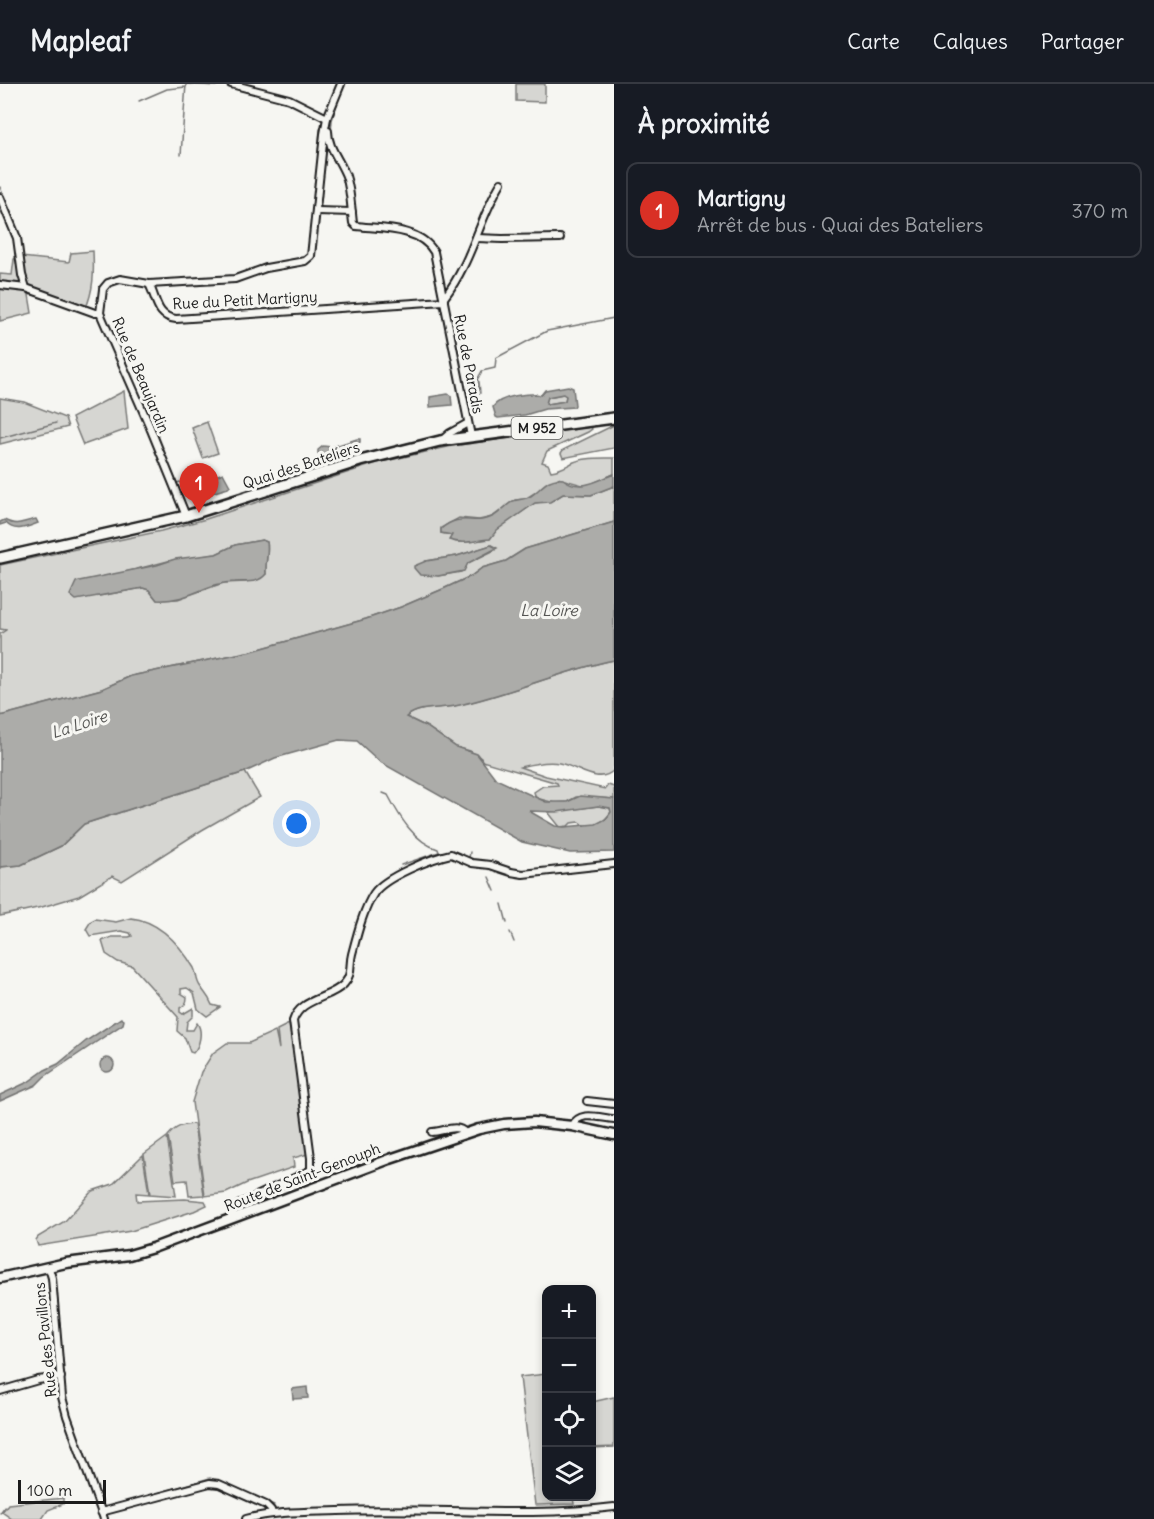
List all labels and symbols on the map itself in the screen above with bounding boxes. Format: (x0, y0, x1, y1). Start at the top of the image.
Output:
street label: Rue du Petit Martigny (172, 287, 318, 313)
street label: Rue de Paradis (450, 313, 488, 415)
street label: Rue de Beaujardin (108, 314, 174, 436)
road number: M 952 (512, 417, 562, 439)
street label: Quai des Bateliers (240, 437, 362, 493)
pin: 1 (180, 464, 218, 513)
water label: La Loire (520, 600, 579, 620)
water label: La Loire (49, 705, 111, 742)
your location (282, 809, 311, 838)
street label: Route de Saint-Genouph (221, 1138, 383, 1216)
street label: Rue des Pavillons (29, 1281, 60, 1398)
scale bar (18, 1477, 106, 1504)

